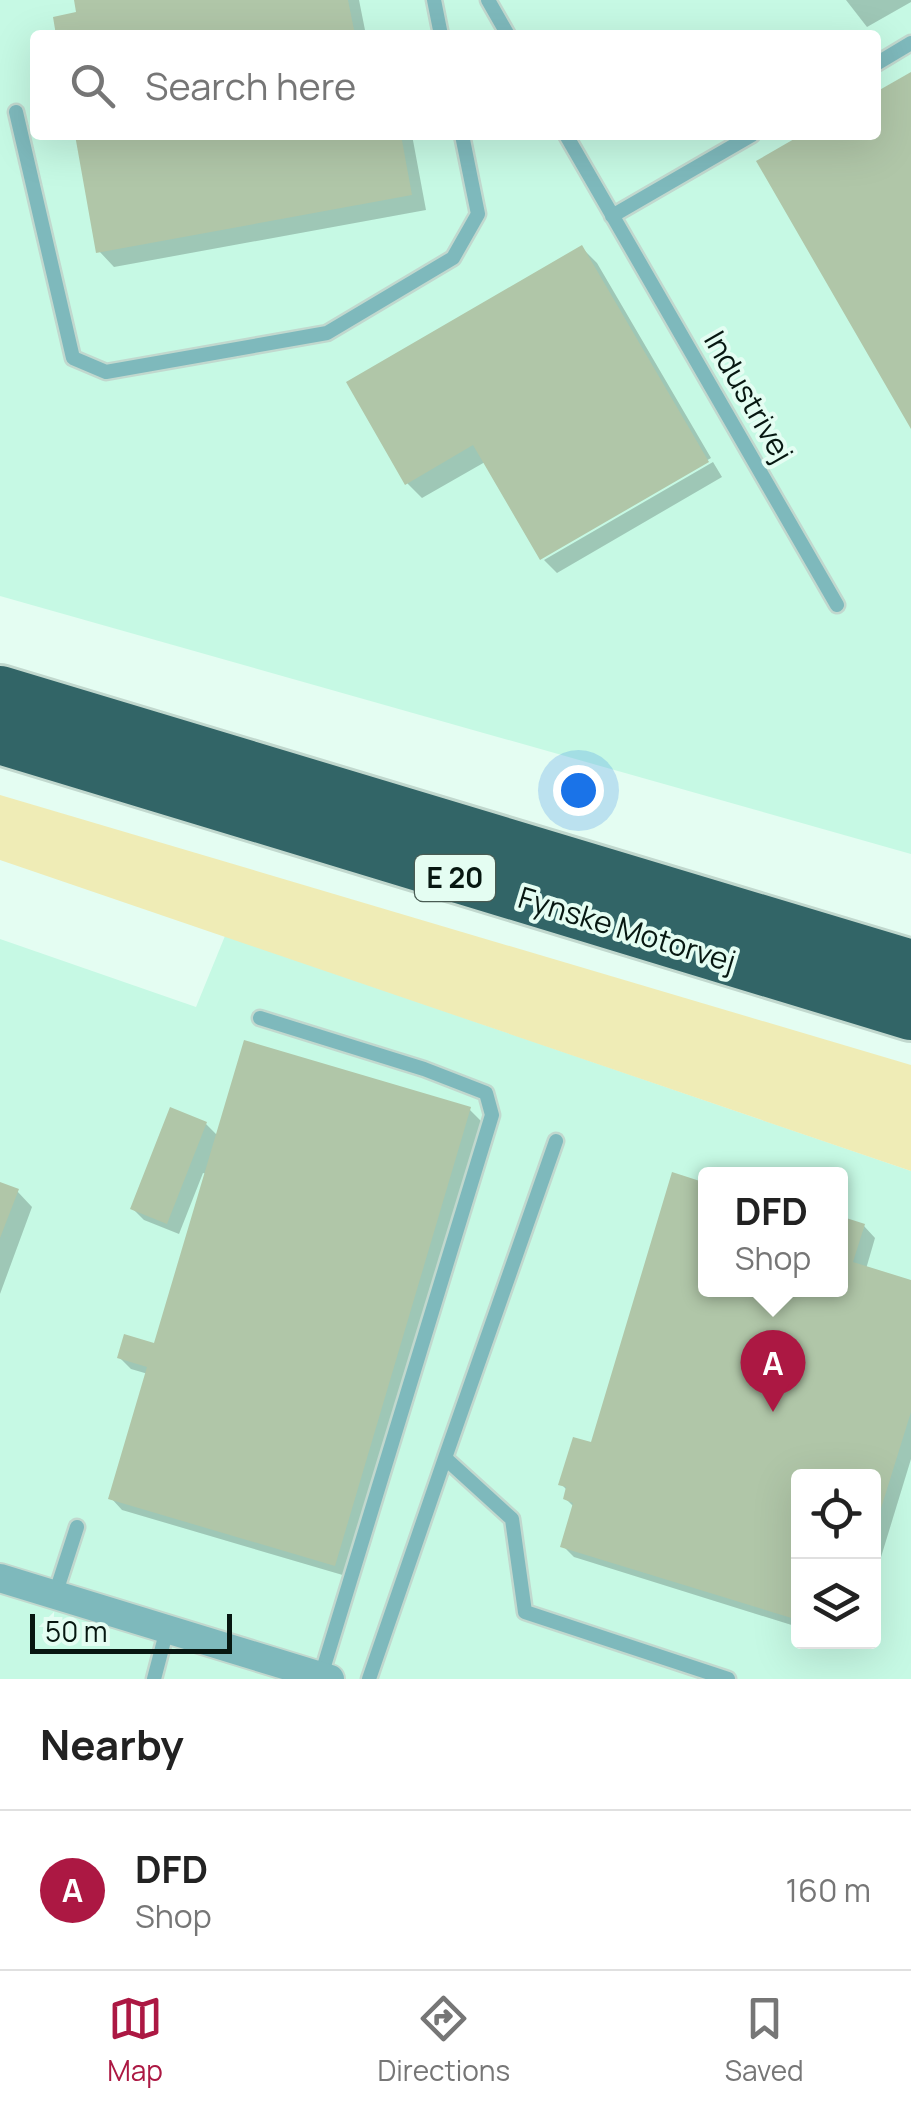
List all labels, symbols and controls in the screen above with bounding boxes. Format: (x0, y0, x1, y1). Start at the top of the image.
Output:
search box (30, 30, 881, 140)
icon: search (65, 58, 120, 113)
text: Search here (145, 59, 356, 111)
street label: Industrivej (695, 323, 803, 470)
your location (553, 765, 604, 816)
road number: E 20 (415, 855, 495, 901)
street label: Fynske Motorvej (514, 876, 741, 981)
popup (698, 1167, 848, 1297)
text: DFD (735, 1184, 808, 1236)
text: Shop (735, 1236, 811, 1280)
pin: A (740, 1330, 806, 1412)
map controls (791, 1469, 881, 1649)
button: locate (791, 1469, 881, 1559)
button: layers (791, 1559, 881, 1649)
scale bar (30, 1609, 232, 1654)
text: 50 m (45, 1612, 108, 1650)
text: Nearby (40, 1715, 184, 1773)
text: DFD (135, 1842, 208, 1894)
text: A (62, 1868, 83, 1912)
text: 160 m (786, 1868, 871, 1912)
text: Shop (135, 1894, 212, 1938)
tab: Map (107, 1991, 163, 2089)
tab: Directions (378, 1991, 510, 2089)
tab: Saved (725, 1991, 804, 2089)

